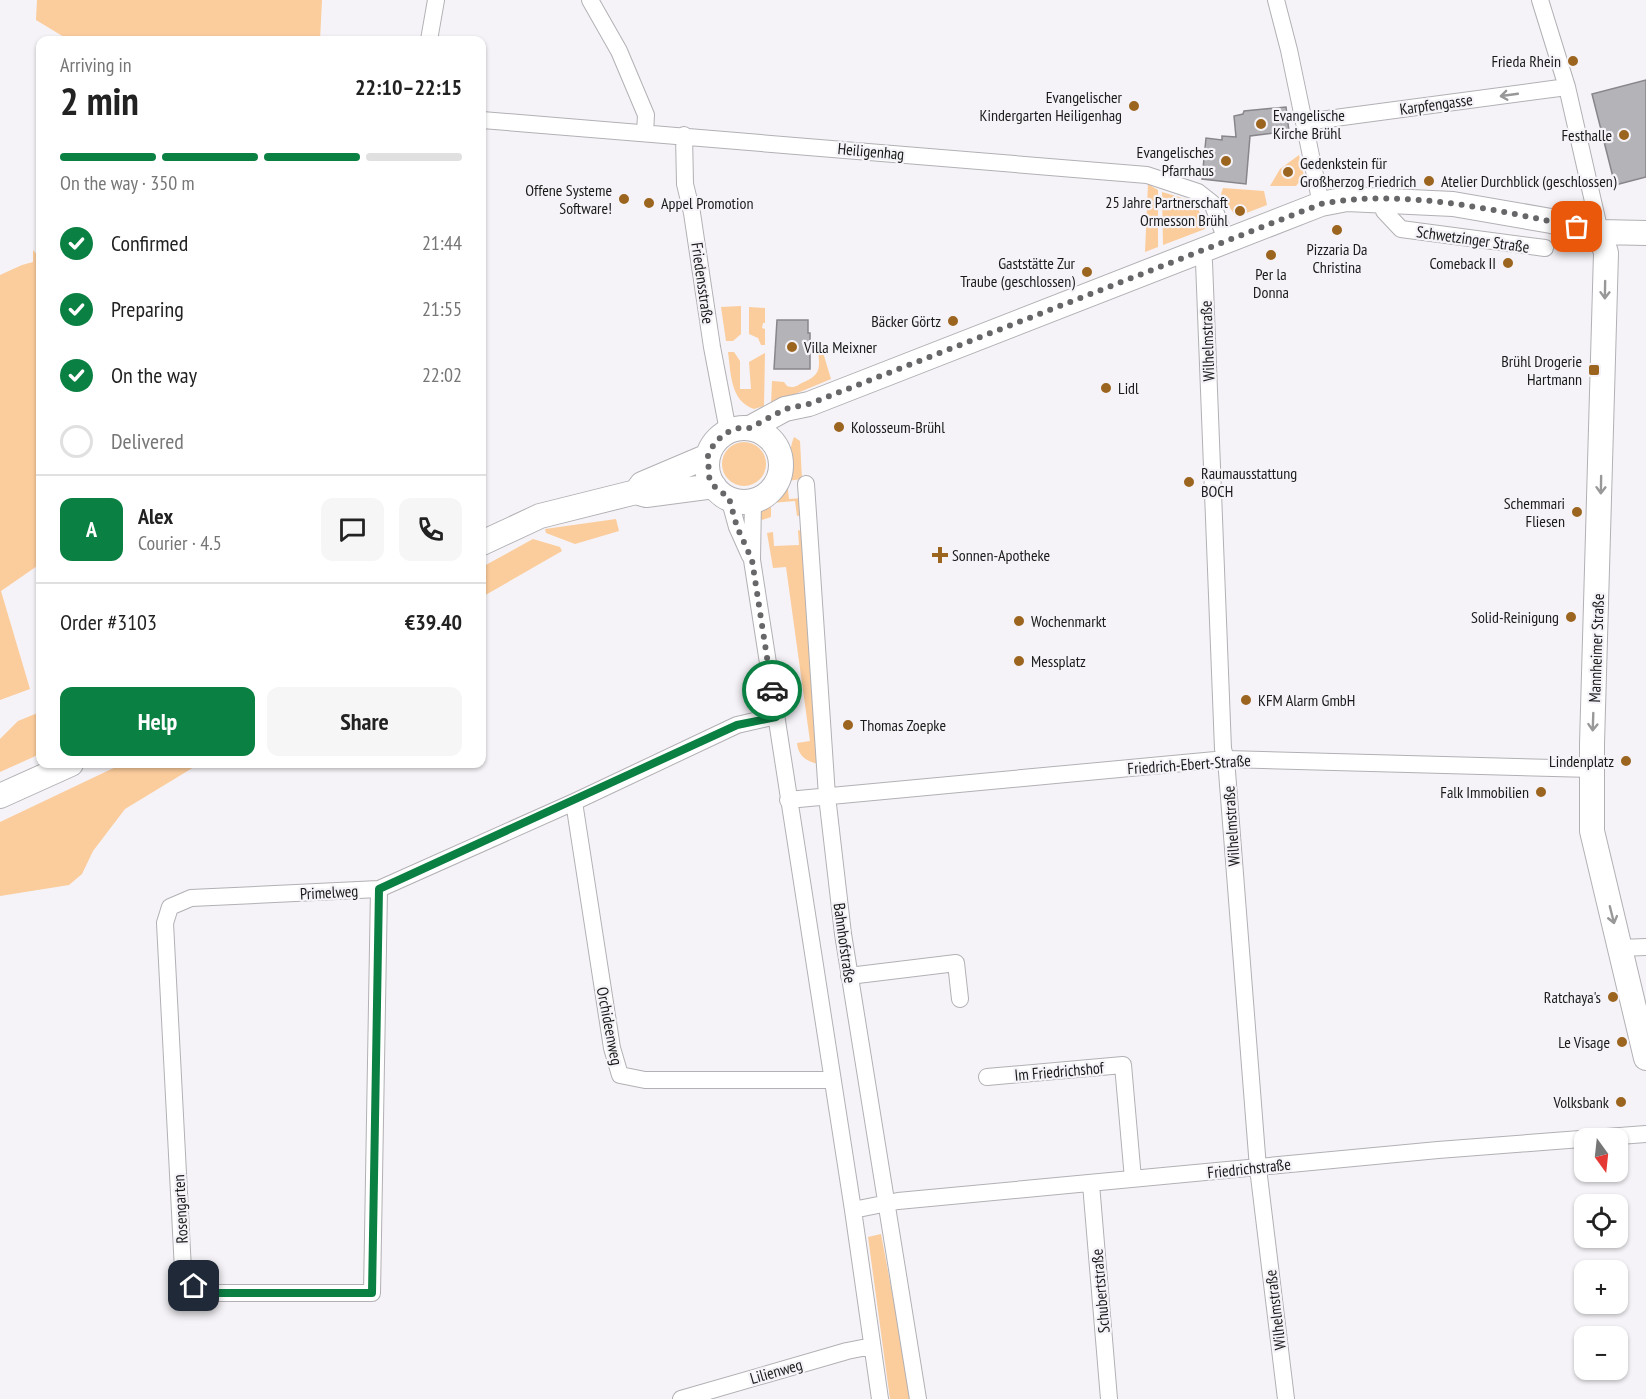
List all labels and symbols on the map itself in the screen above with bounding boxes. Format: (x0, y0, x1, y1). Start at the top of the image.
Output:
place label: Frieda Rhein (1491, 51, 1561, 71)
marker: Frieda Rhein (1566, 54, 1580, 68)
place label: Evangelischer Kindergarten Heiligenhag (980, 87, 1123, 125)
street label: Karpfengasse (1398, 89, 1474, 119)
one-way arrow (1500, 89, 1520, 100)
marker: Evangelischer Kindergarten Heiligenhag (1127, 99, 1141, 113)
place label: Evangelische Kirche Brühl (1273, 105, 1345, 143)
marker: Evangelische Kirche Brühl (1254, 117, 1268, 131)
place label: Festhalle (1561, 125, 1612, 145)
marker: Festhalle (1617, 128, 1631, 142)
street label: Heiligenhag (837, 138, 905, 164)
place label: Evangelisches Pfarrhaus (1137, 142, 1214, 180)
place label: Gedenkstein für Großherzog Friedrich (1300, 153, 1416, 191)
marker: Evangelisches Pfarrhaus (1219, 154, 1233, 168)
marker: Gedenkstein für Großherzog Friedrich (1281, 165, 1295, 179)
place label: Atelier Durchblick (geschlossen) (1441, 171, 1617, 191)
marker: Atelier Durchblick (geschlossen) (1422, 174, 1436, 188)
place label: Offene Systeme Software! (525, 180, 612, 218)
marker: Offene Systeme Software! (617, 192, 631, 206)
place label: 25 Jahre Partnerschaft Ormesson Brühl (1105, 192, 1229, 230)
place label: Appel Promotion (661, 193, 753, 213)
marker: Appel Promotion (642, 196, 656, 210)
pin (1551, 201, 1602, 252)
marker: 25 Jahre Partnerschaft Ormesson Brühl (1233, 204, 1247, 218)
street label: Schwetzinger Straße (1415, 221, 1531, 257)
marker: Pizzaria Da Christina (1330, 223, 1344, 237)
place label: Pizzaria Da Christina (1306, 239, 1368, 277)
street label: Friedensstraße (687, 241, 719, 325)
marker: Per la Donna (1264, 248, 1278, 262)
place label: Gaststätte Zur Traube (geschlossen) (960, 253, 1076, 291)
place label: Comeback II (1429, 253, 1496, 273)
marker: Comeback II (1501, 256, 1515, 270)
place label: Per la Donna (1253, 264, 1289, 302)
marker: Gaststätte Zur Traube (geschlossen) (1080, 265, 1094, 279)
one-way arrow (1599, 280, 1611, 300)
street label: Wilhelmstraße (1196, 300, 1218, 382)
place label: Bäcker Görtz (871, 311, 941, 331)
marker: Bäcker Görtz (946, 314, 960, 328)
place label: Villa Meixner (803, 337, 878, 357)
marker: Villa Meixner (785, 340, 799, 354)
place label: Brühl Drogerie Hartmann (1501, 351, 1582, 389)
marker: Brühl Drogerie Hartmann (1587, 363, 1601, 377)
place label: Lidl (1118, 378, 1139, 398)
marker: Lidl (1099, 381, 1113, 395)
place label: Kolosseum-Brühl (851, 417, 945, 437)
marker: Kolosseum-Brühl (832, 420, 846, 434)
place label: Raumausstattung BOCH (1201, 463, 1297, 501)
marker: Raumausstattung BOCH (1182, 475, 1196, 489)
one-way arrow (1595, 475, 1606, 495)
place label: Schemmari Fliesen (1504, 493, 1565, 531)
marker: Schemmari Fliesen (1570, 505, 1584, 519)
place label: Sonnen-Apotheke (952, 545, 1050, 565)
marker: Sonnen-Apotheke (933, 548, 947, 562)
street label: Mannheimer Straße (1584, 593, 1608, 703)
place label: Solid-Reinigung (1471, 607, 1559, 627)
marker: Solid-Reinigung (1564, 610, 1578, 624)
place label: Wochenmarkt (1031, 611, 1107, 631)
marker: Wochenmarkt (1012, 614, 1026, 628)
place label: Messplatz (1031, 651, 1086, 671)
marker: Messplatz (1012, 654, 1026, 668)
courier (742, 660, 802, 720)
place label: KFM Alarm GmbH (1258, 690, 1355, 710)
marker: KFM Alarm GmbH (1239, 693, 1253, 707)
one-way arrow (1587, 712, 1599, 731)
place label: Thomas Zoepke (860, 715, 946, 735)
marker: Thomas Zoepke (841, 718, 855, 732)
street label: Friedrich-Ebert-Straße (1127, 750, 1251, 778)
place label: Lindenplatz (1549, 751, 1614, 771)
marker: Lindenplatz (1619, 754, 1633, 768)
place label: Falk Immobilien (1440, 782, 1529, 802)
street label: Wilhelmstraße (1218, 785, 1244, 867)
marker: Falk Immobilien (1534, 785, 1548, 799)
street label: Primelweg (299, 880, 359, 904)
street label: Bahnhofstraße (829, 902, 861, 984)
one-way arrow (1607, 905, 1619, 924)
street label: Orchideenweg (593, 985, 627, 1067)
place label: Ratchaya's (1544, 987, 1601, 1007)
marker: Ratchaya's (1606, 990, 1620, 1004)
place label: Le Visage (1558, 1032, 1610, 1052)
marker: Le Visage (1615, 1035, 1629, 1049)
street label: Im Friedrichshof (1014, 1057, 1105, 1085)
place label: Volksbank (1553, 1092, 1610, 1112)
marker: Volksbank (1614, 1095, 1628, 1109)
north arrow (1574, 1128, 1628, 1182)
street label: Friedrichstraße (1206, 1154, 1292, 1182)
street label: Rosengarten (168, 1174, 192, 1244)
street label: Schubertstraße (1086, 1248, 1114, 1334)
pin (168, 1260, 219, 1311)
street label: Wilhelmstraße (1260, 1269, 1290, 1351)
street label: Lilienweg (747, 1354, 805, 1388)

